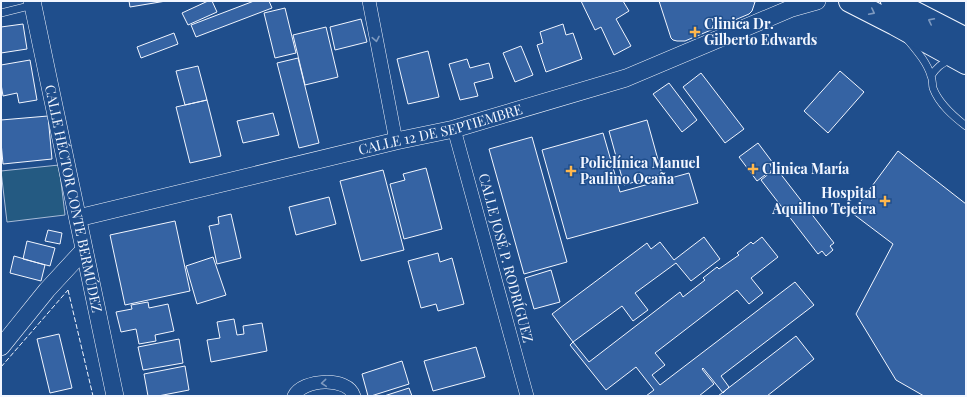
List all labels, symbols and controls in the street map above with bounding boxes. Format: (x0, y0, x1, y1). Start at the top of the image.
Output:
one-way arrow (868, 7, 876, 15)
place label: Clinica Dr. Gilberto Edwards (704, 14, 817, 49)
one-way arrow (928, 18, 935, 26)
marker: Clinica Dr. Gilberto Edwards (689, 26, 701, 38)
one-way arrow (371, 36, 380, 42)
street label: CALLE HÉCTOR CONTE BERMÚDEZ (41, 83, 107, 314)
street label: CALLE 12 DE SEPTIEMBRE (356, 99, 525, 159)
place label: Policlínica Manuel Paulino Ocaña (580, 153, 701, 188)
place label: Clinica María (762, 159, 850, 178)
marker: Clinica María (747, 163, 759, 175)
marker: Policlínica Manuel Paulino Ocaña (565, 165, 577, 177)
street label: CALLE JOSÉ P. RODRÍGUEZ (475, 171, 538, 345)
place label: Hospital Aquilino Tejeira (771, 183, 877, 218)
marker: Hospital Aquilino Tejeira (879, 195, 891, 207)
one-way arrow (321, 378, 327, 387)

